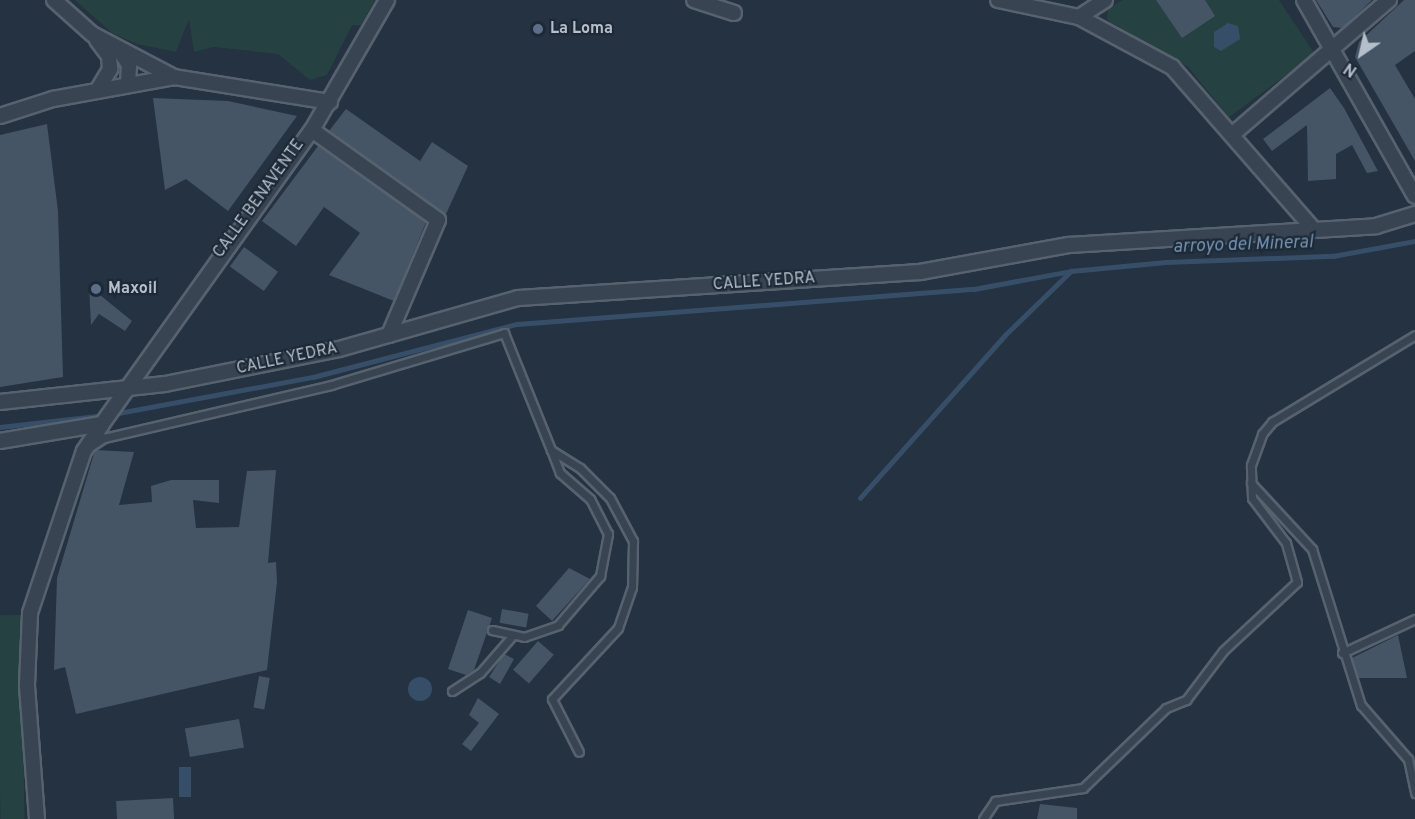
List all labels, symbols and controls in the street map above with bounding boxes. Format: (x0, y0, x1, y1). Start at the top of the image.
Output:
place label: La Loma (550, 19, 613, 39)
marker: La Loma (531, 22, 545, 36)
north arrow (1331, 24, 1391, 84)
text: N (1341, 57, 1361, 80)
street label: CALLE BENAVENTE (210, 136, 308, 262)
water label: arroyo del Mineral (1173, 233, 1313, 259)
street label: CALLE YEDRA (712, 269, 816, 295)
place label: Maxoil (108, 279, 157, 299)
marker: Maxoil (89, 282, 103, 296)
street label: CALLE YEDRA (235, 339, 339, 379)

